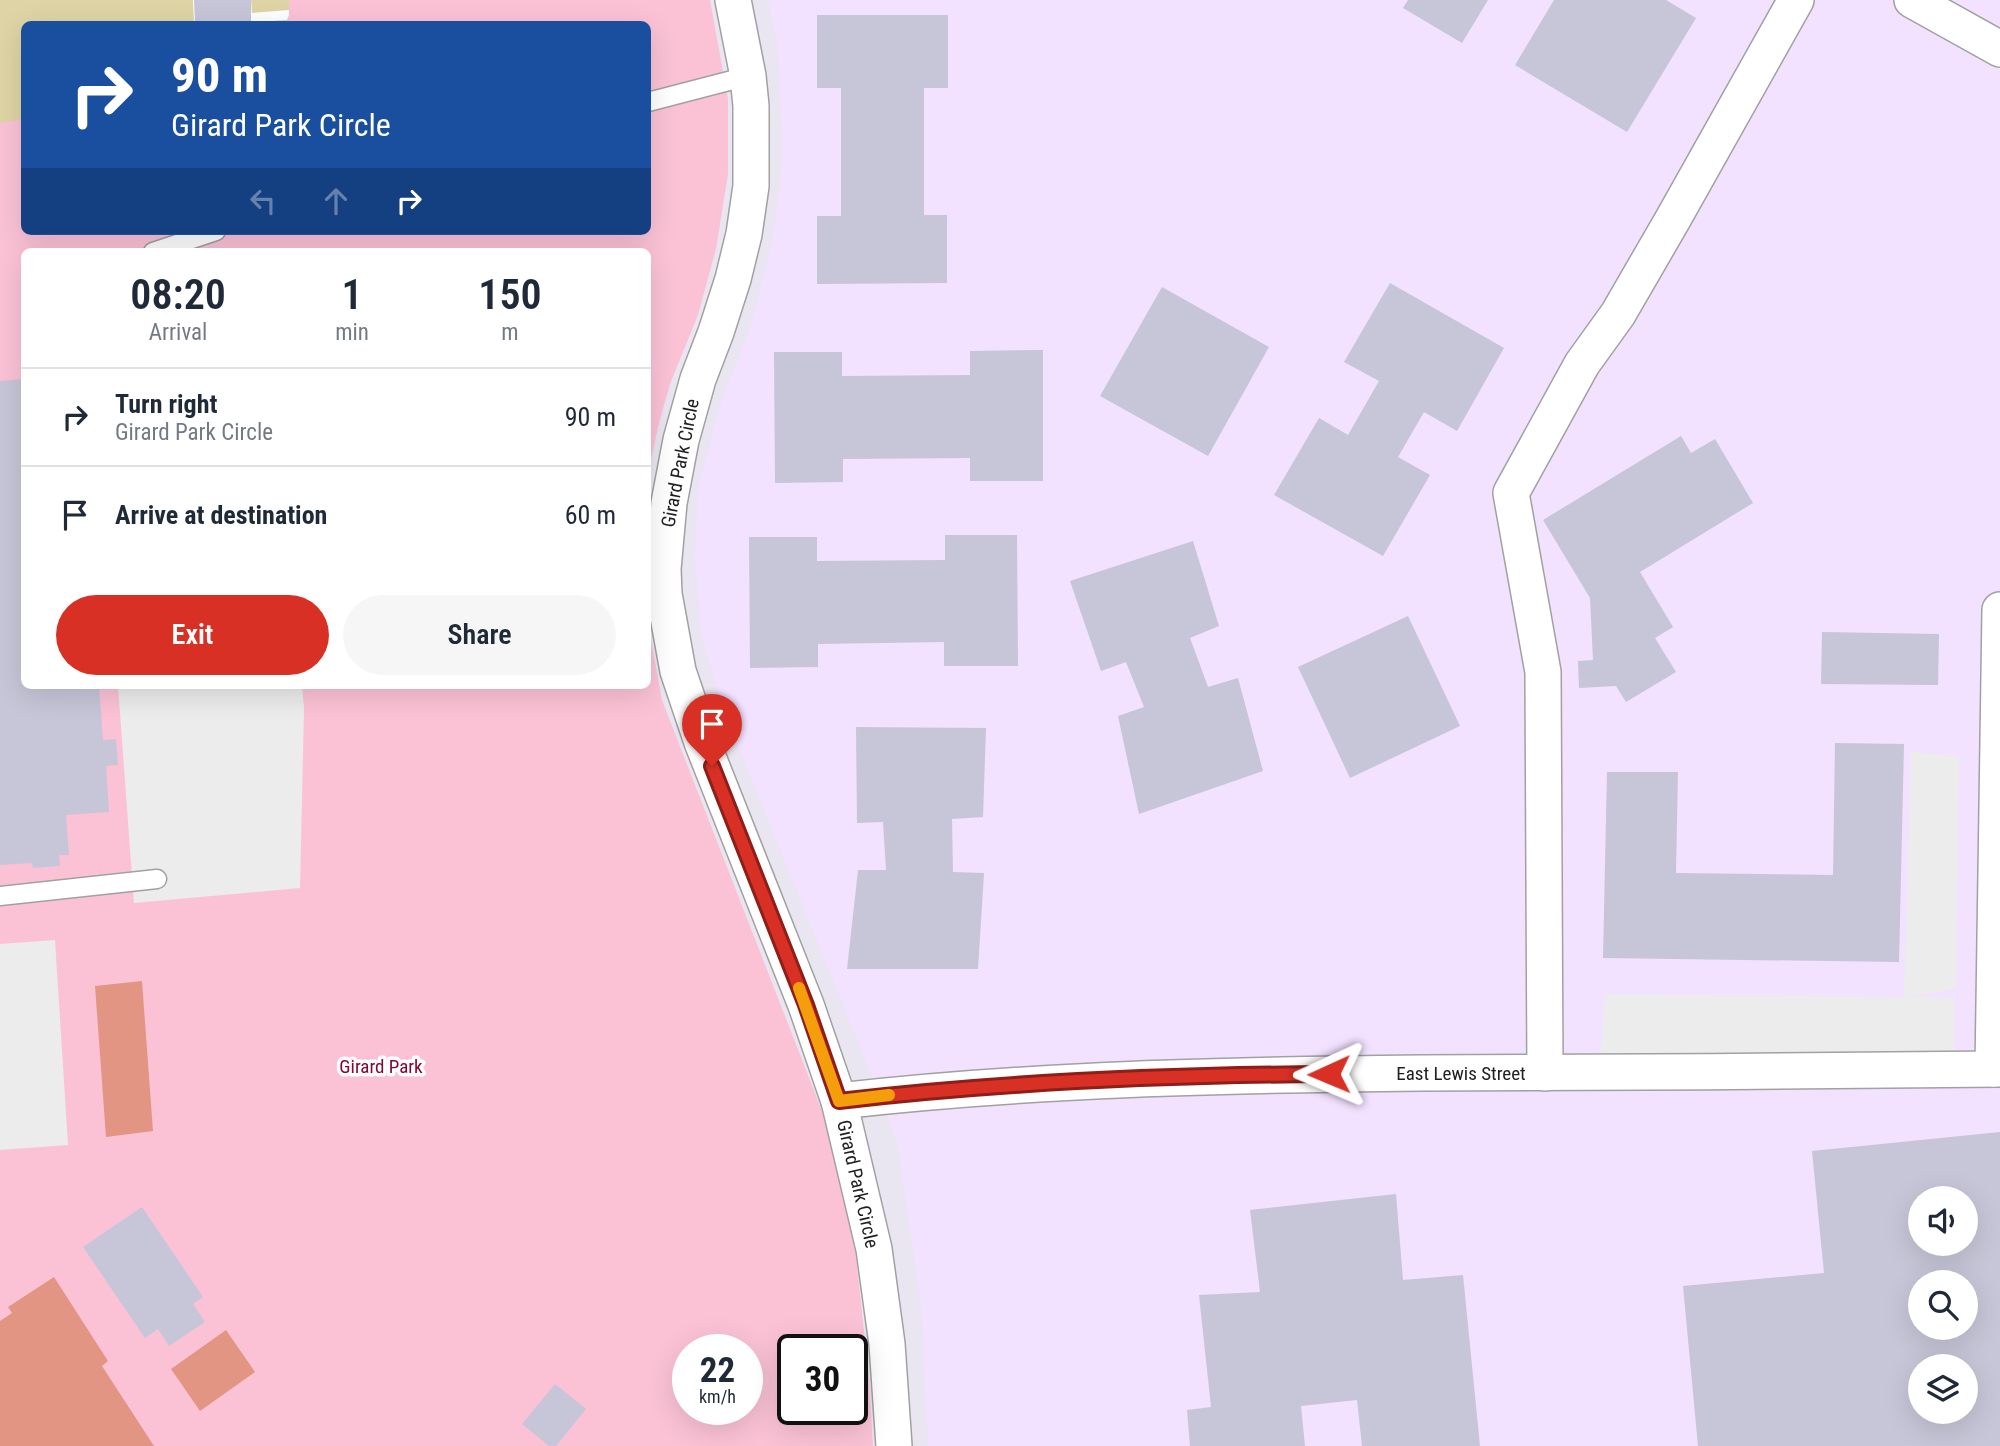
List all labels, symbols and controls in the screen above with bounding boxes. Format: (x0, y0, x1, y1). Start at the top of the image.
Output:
text: 90 m (171, 47, 268, 104)
icon: right (56, 49, 147, 140)
text: Girard Park Circle (171, 106, 391, 144)
icon: left (244, 182, 282, 220)
icon: ahead (317, 182, 355, 220)
icon: right (390, 182, 428, 220)
text: 08:20 (130, 270, 226, 319)
text: 1 (342, 270, 363, 319)
text: 150 (478, 270, 542, 319)
text: Arrival (149, 319, 207, 346)
text: min (335, 319, 369, 346)
text: m (501, 319, 519, 346)
text: Turn right (115, 389, 217, 419)
street label: Girard Park Circle (656, 397, 704, 529)
icon: right (56, 398, 94, 436)
text: 90 m (565, 402, 616, 432)
text: Girard Park Circle (115, 419, 273, 446)
icon: arrive (56, 496, 94, 534)
text: Arrive at destination (115, 500, 327, 530)
text: 60 m (565, 500, 616, 530)
button: Exit (56, 595, 329, 675)
button: Share (343, 595, 616, 675)
pin (682, 694, 742, 766)
icon: arrive (693, 705, 731, 743)
position arrow (1292, 1037, 1366, 1111)
park label: Girard Park (339, 1055, 423, 1078)
street label: East Lewis Street (1396, 1062, 1526, 1085)
street label: Girard Park Circle (832, 1118, 884, 1250)
map controls (1908, 1186, 1978, 1424)
button: sound (1908, 1186, 1978, 1256)
button: search (1908, 1270, 1978, 1340)
speed limit sign: 30 (777, 1334, 868, 1425)
text: 22 (700, 1350, 735, 1391)
button: layers (1908, 1354, 1978, 1424)
text: km/h (699, 1386, 736, 1407)

